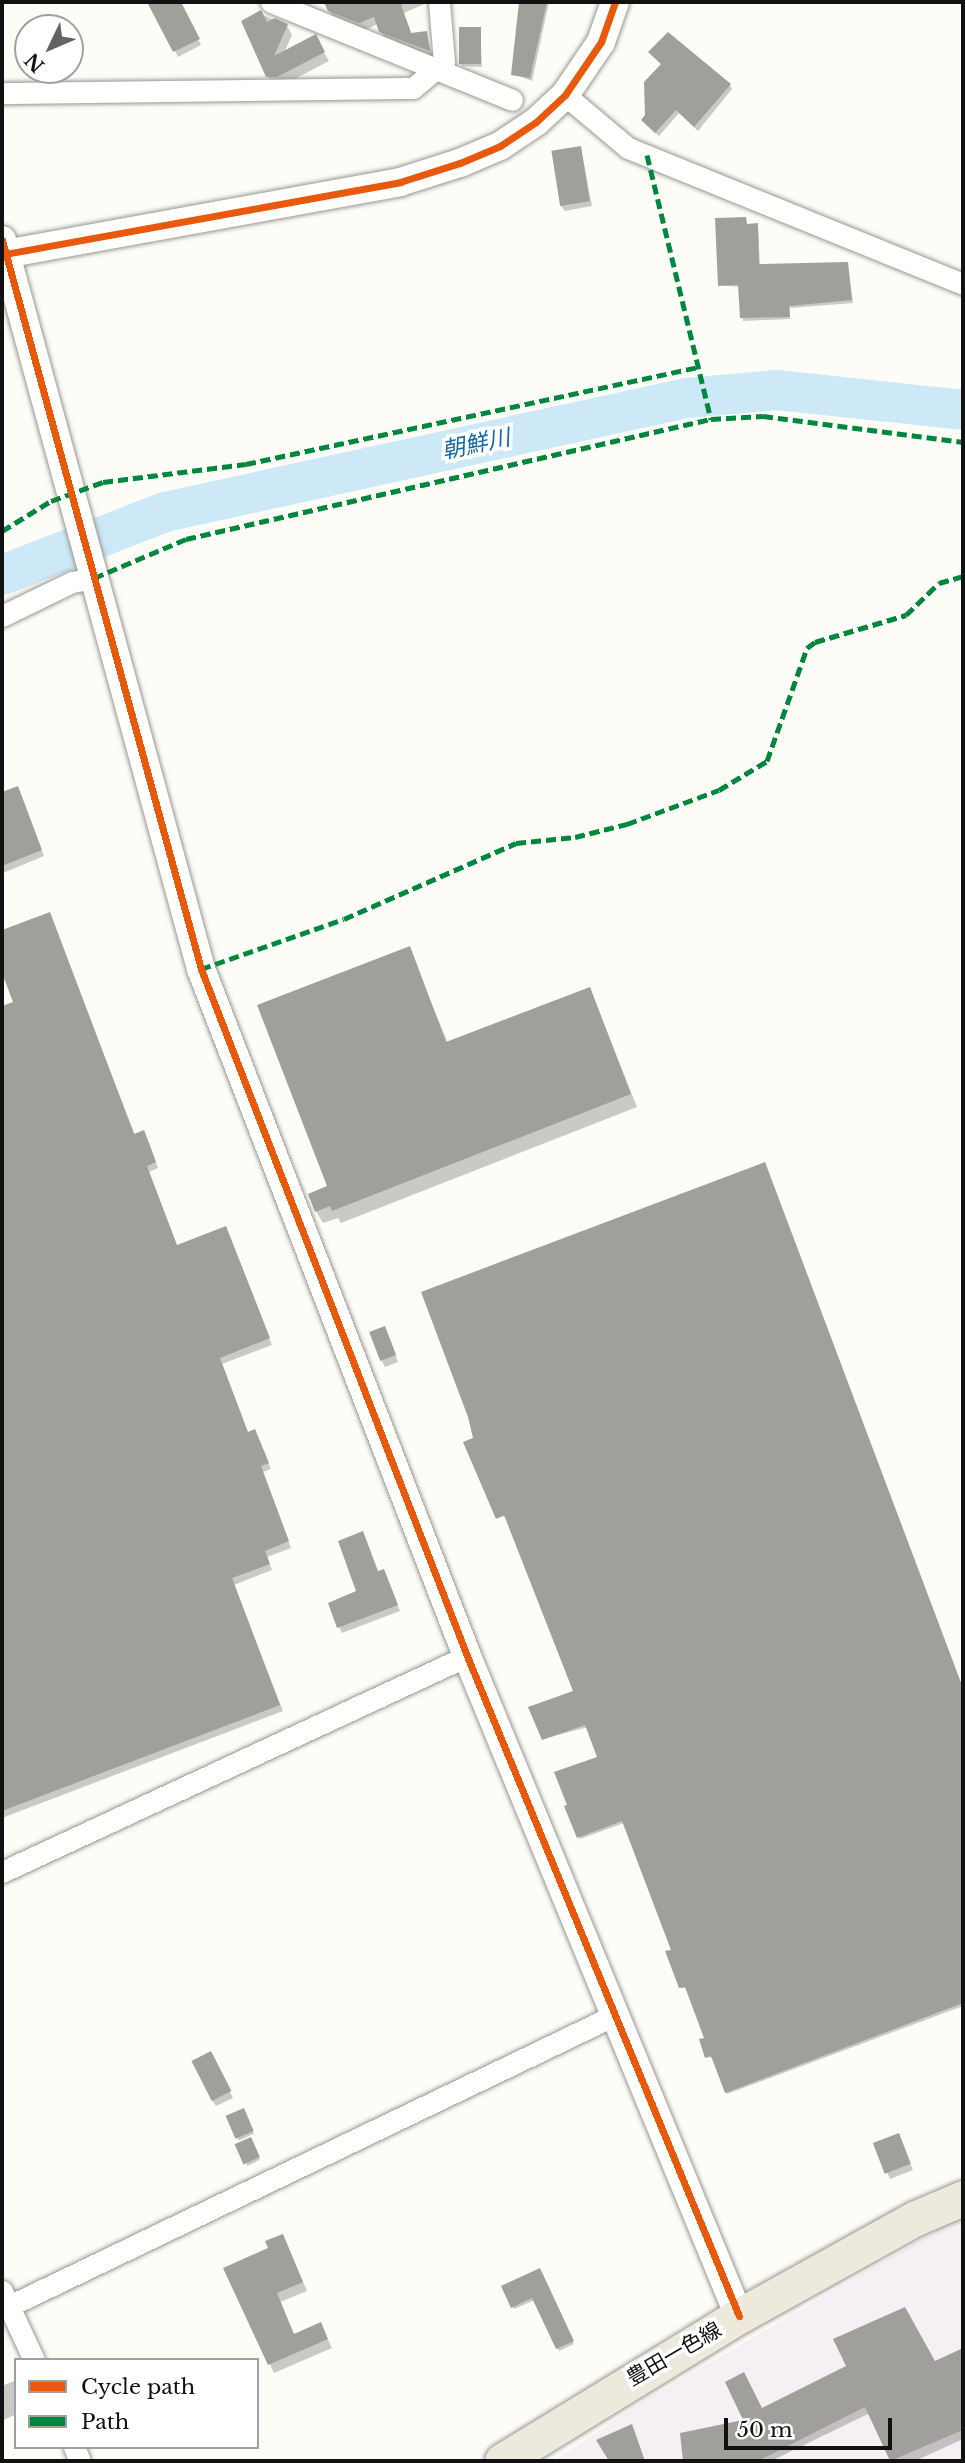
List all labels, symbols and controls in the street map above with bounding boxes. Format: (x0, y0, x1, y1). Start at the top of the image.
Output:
north arrow (14, 14, 84, 84)
text: N (20, 48, 49, 77)
water label: 朝鮮川 (439, 423, 513, 465)
street label: 豊田一色線 (622, 2317, 726, 2391)
legend (14, 2358, 259, 2449)
text: Cycle path (81, 2374, 195, 2400)
scale bar (727, 2404, 895, 2448)
text: Path (81, 2409, 129, 2435)
text: 50 m (737, 2417, 792, 2443)

